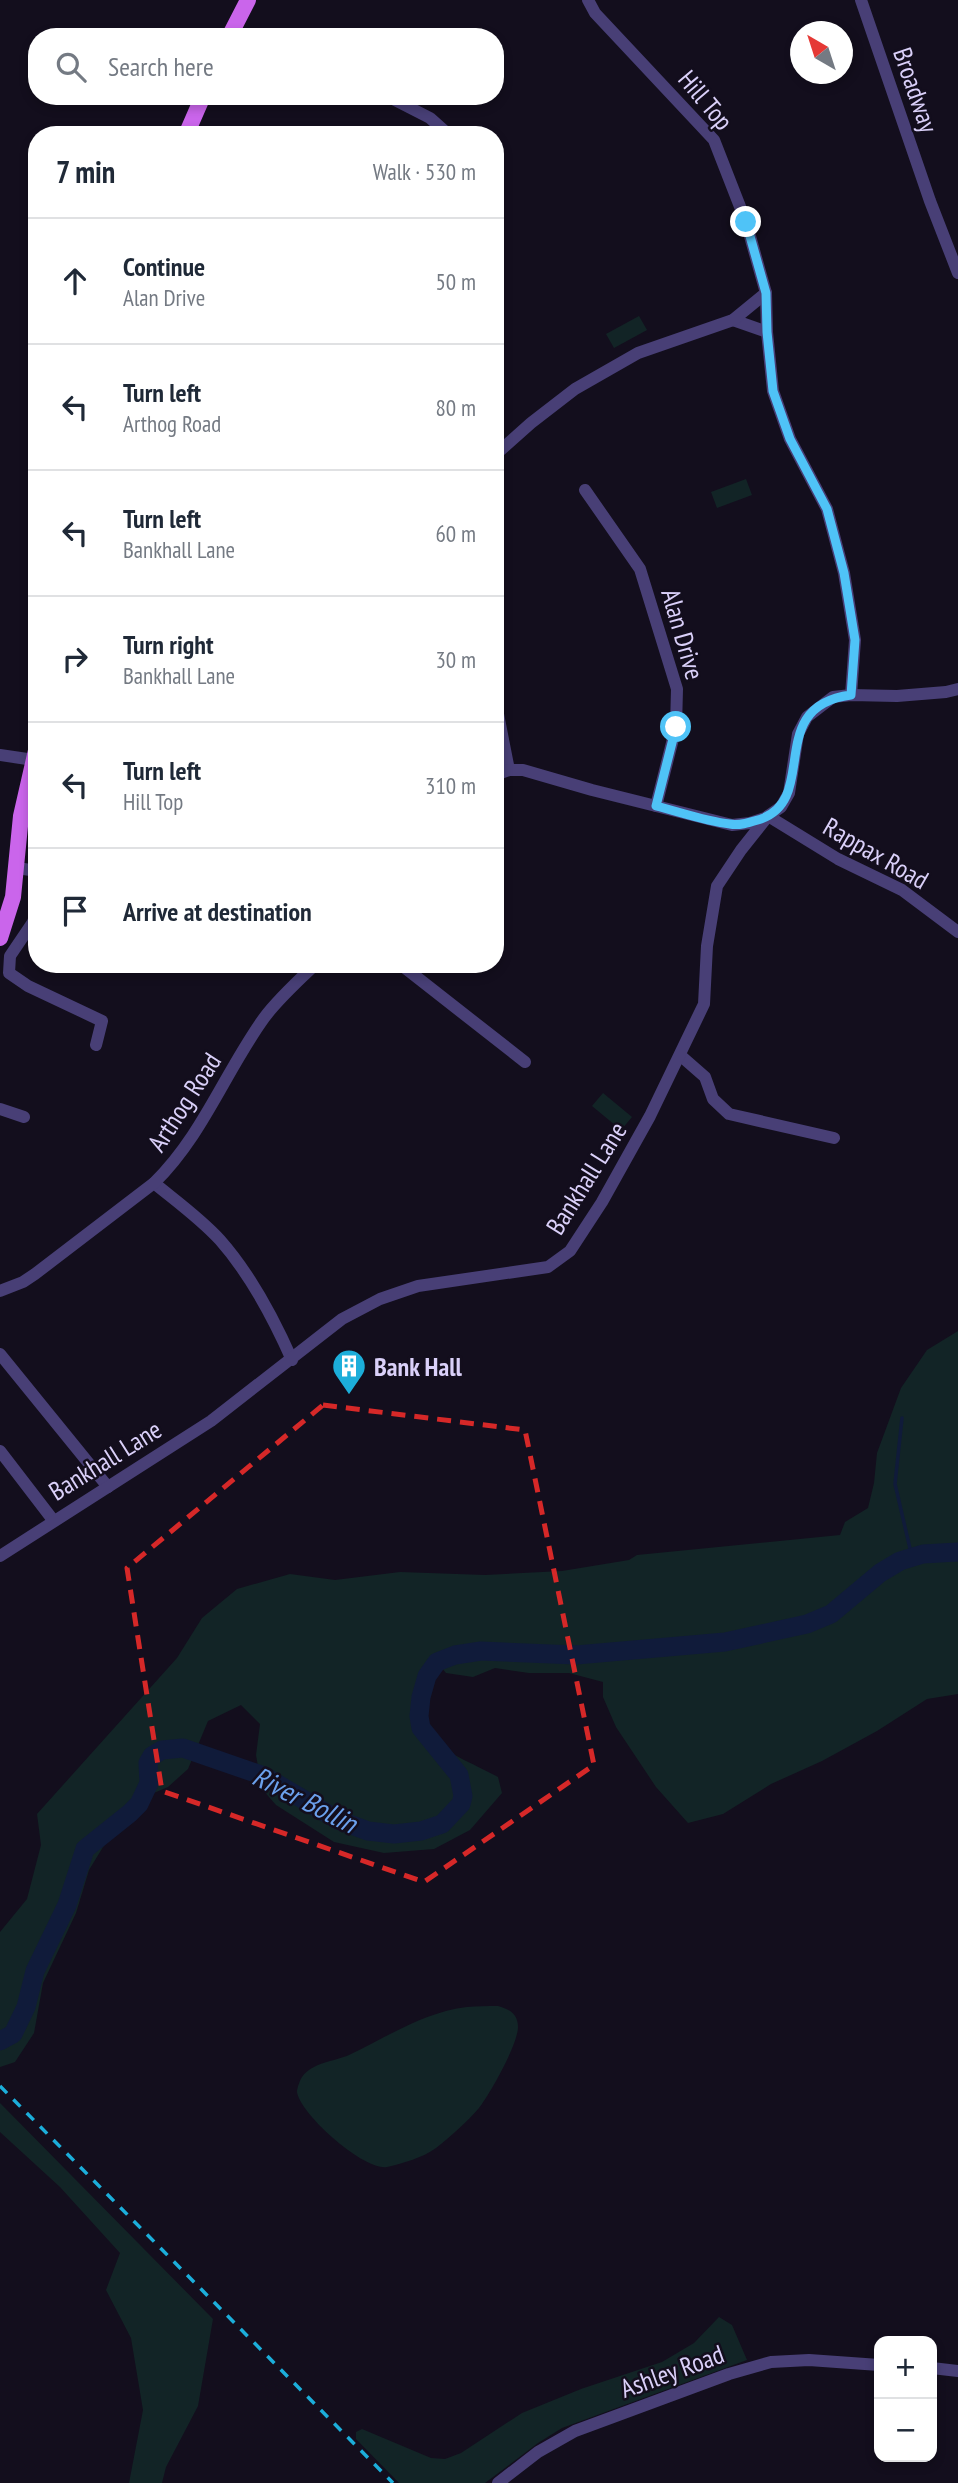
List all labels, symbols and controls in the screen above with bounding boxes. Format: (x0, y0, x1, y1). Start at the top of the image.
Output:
north arrow (790, 21, 853, 84)
search box (28, 28, 504, 105)
street label: Broadway (886, 43, 946, 137)
icon: search (52, 48, 90, 86)
text: Search here (108, 50, 214, 83)
street label: Hill Top (671, 63, 741, 137)
text: 7 min (56, 152, 115, 191)
text: Walk · 530 m (373, 157, 476, 186)
route end (730, 206, 761, 237)
text: Continue (123, 250, 205, 283)
icon: ahead (56, 262, 94, 300)
text: 50 m (435, 267, 476, 296)
text: Alan Drive (123, 283, 205, 312)
text: Turn left (123, 376, 201, 409)
icon: left (56, 388, 94, 426)
text: 80 m (435, 393, 476, 422)
text: Arthog Road (123, 409, 221, 438)
text: Turn left (123, 502, 201, 535)
icon: left (56, 514, 94, 552)
text: 60 m (435, 519, 476, 548)
text: Bankhall Lane (123, 535, 235, 564)
street label: Alan Drive (654, 585, 712, 683)
text: Turn right (123, 628, 214, 661)
icon: right (56, 640, 94, 678)
text: 30 m (435, 645, 476, 674)
text: Bankhall Lane (123, 661, 235, 690)
route start (660, 711, 691, 742)
text: Turn left (123, 754, 201, 787)
icon: left (56, 766, 94, 804)
text: 310 m (425, 771, 476, 800)
text: Hill Top (123, 787, 183, 816)
street label: Rappax Road (818, 810, 934, 896)
icon: arrive (56, 892, 94, 930)
text: Arrive at destination (123, 895, 312, 928)
street label: Arthog Road (140, 1046, 228, 1158)
street label: Bankhall Lane (538, 1116, 634, 1240)
building icon: Bank Hall (330, 1347, 368, 1396)
place label: Bank Hall (374, 1350, 462, 1383)
street label: Bankhall Lane (43, 1412, 167, 1508)
water label: River Bollin (247, 1757, 365, 1842)
map controls (874, 2336, 937, 2462)
button: + (874, 2336, 937, 2399)
street label: Ashley Road (616, 2337, 728, 2405)
button: − (874, 2399, 937, 2462)

